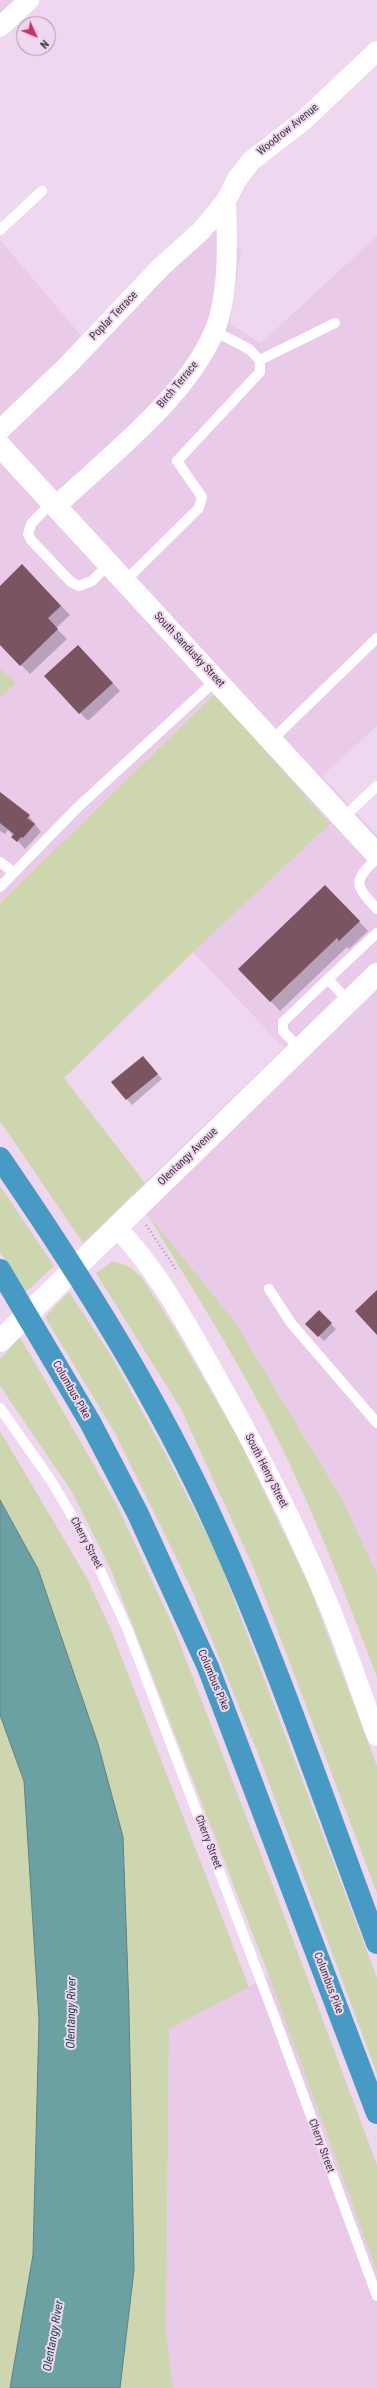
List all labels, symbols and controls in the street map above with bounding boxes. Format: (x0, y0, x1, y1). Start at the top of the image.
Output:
north arrow (16, 16, 56, 56)
text: N (37, 37, 51, 51)
street label: Woodrow Avenue (255, 101, 321, 159)
street label: Poplar Terrace (87, 289, 141, 343)
street label: Birch Terrace (155, 359, 201, 411)
street label: South Sandusky Street (151, 610, 227, 690)
street label: Olentangy Avenue (155, 1125, 221, 1189)
street label: Columbus Pike (49, 1359, 93, 1421)
street label: South Henry Street (242, 1432, 290, 1510)
street label: Cherry Street (67, 1515, 105, 1571)
street label: Columbus Pike (194, 1648, 232, 1712)
street label: Cherry Street (192, 1813, 224, 1871)
street label: Columbus Pike (310, 1950, 346, 2016)
water label: Olentangy River (64, 1977, 80, 2049)
street label: Cherry Street (305, 2117, 337, 2175)
water label: Olentangy River (41, 2300, 67, 2372)

